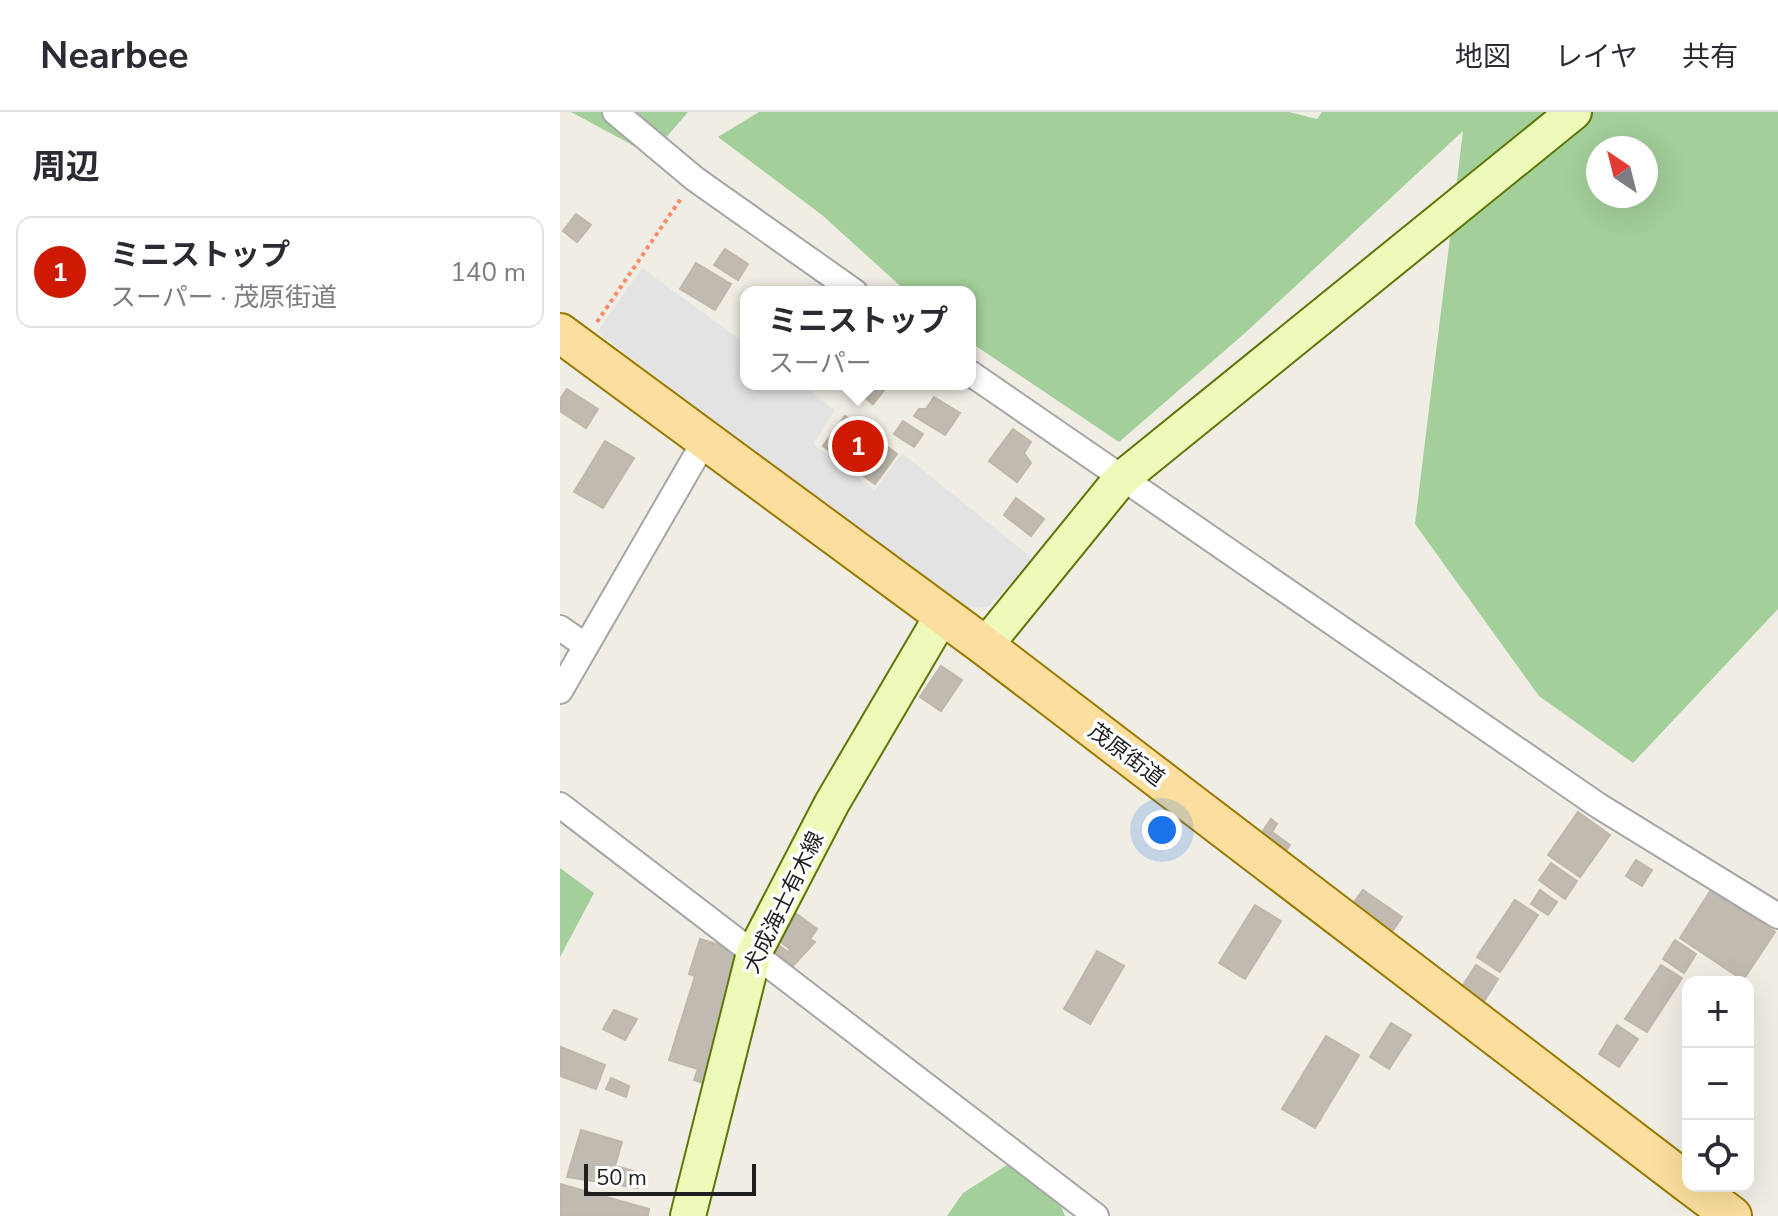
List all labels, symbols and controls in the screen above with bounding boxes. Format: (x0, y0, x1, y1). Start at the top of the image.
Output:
text: Nearbee (40, 30, 189, 81)
text: 地図 (1455, 38, 1511, 76)
text: レイヤ (1555, 38, 1638, 76)
text: 共有 (1682, 38, 1738, 76)
north arrow (1586, 136, 1658, 208)
text: 周辺 (32, 144, 100, 190)
text: ミニストップ (110, 235, 290, 276)
text: 1 (52, 255, 68, 290)
text: 140 m (450, 255, 526, 290)
text: スーパー · 茂原街道 (110, 280, 337, 315)
popup (740, 286, 976, 390)
text: ミニストップ (768, 301, 948, 342)
text: スーパー (768, 346, 872, 381)
pin: 1 (832, 416, 884, 476)
street label: 茂原街道 (1082, 716, 1171, 793)
your location (1142, 810, 1182, 850)
street label: 犬成海士有木線 (737, 827, 831, 978)
map controls (1682, 976, 1754, 1192)
button: + (1682, 976, 1754, 1048)
button: − (1682, 1048, 1754, 1120)
button: locate (1682, 1120, 1754, 1192)
scale bar (584, 1160, 756, 1196)
text: 50 m (596, 1163, 647, 1193)

